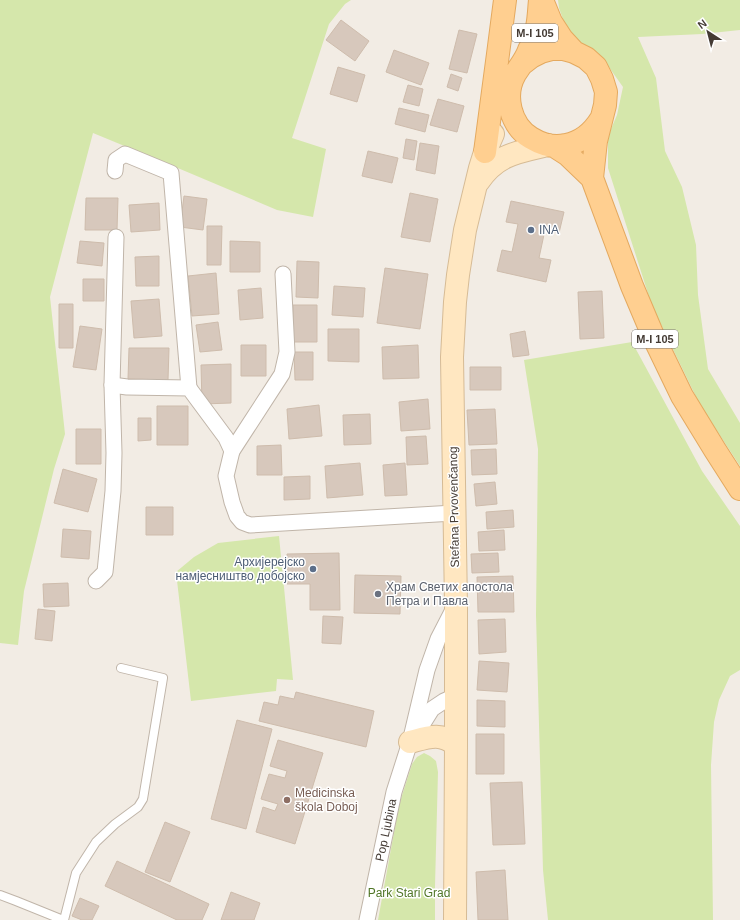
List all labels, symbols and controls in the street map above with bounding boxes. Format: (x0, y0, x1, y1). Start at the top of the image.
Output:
north arrow (688, 12, 728, 52)
text: N (695, 17, 709, 31)
road number: M-I 105 (512, 24, 558, 42)
place label: INA (539, 223, 559, 237)
marker: INA (526, 225, 536, 235)
road number: M-I 105 (632, 330, 678, 348)
street label: Stefana Prvovenčanog (446, 446, 462, 568)
place label: Архијерејско намјесништво добојско (175, 555, 305, 583)
marker: Архијерејско намјесништво добојско (308, 564, 318, 574)
place label: Храм Светих апостола Петра и Павла (386, 580, 513, 608)
marker: Храм Светих апостола Петра и Павла (373, 589, 383, 599)
place label: Medicinska škola Doboj (295, 786, 358, 814)
marker: Medicinska škola Doboj (282, 795, 292, 805)
street label: Pop Ljubina (373, 797, 399, 862)
park label: Park Stari Grad (368, 886, 450, 900)

